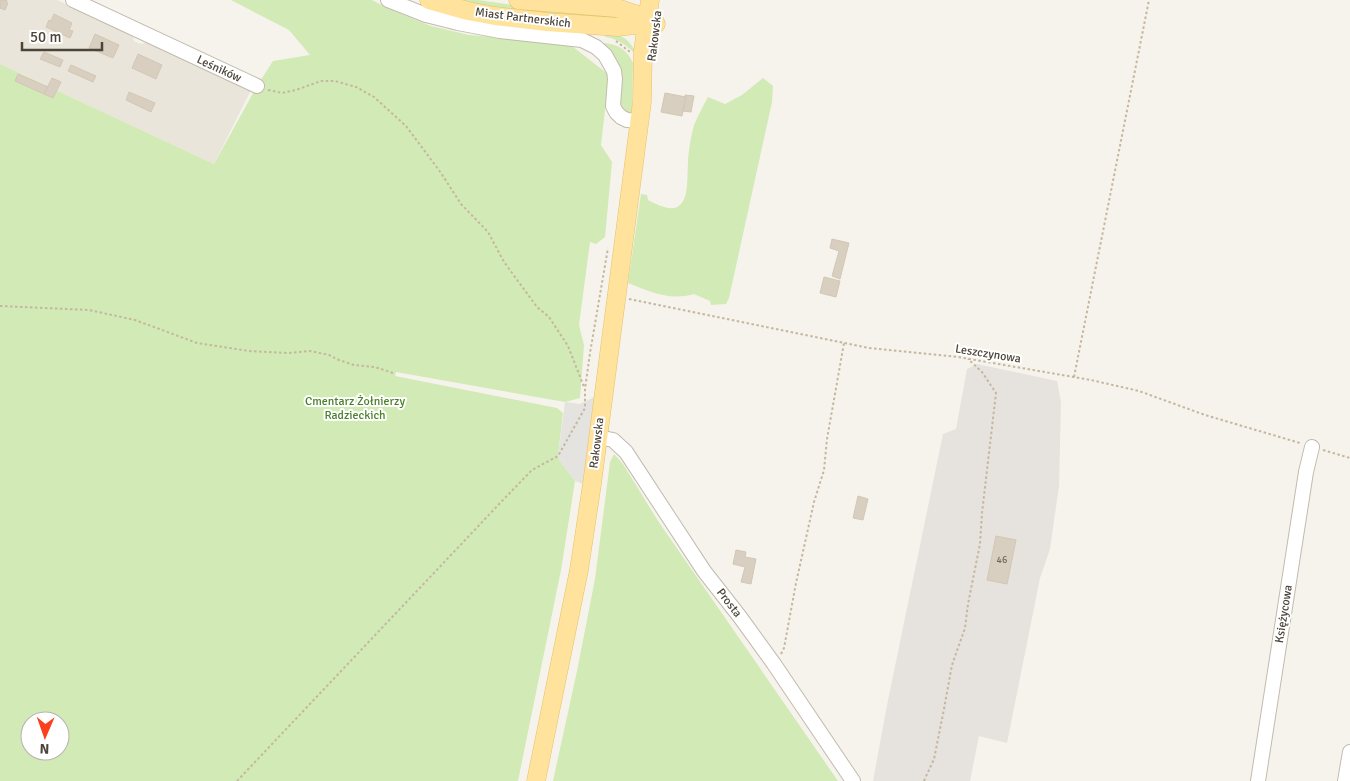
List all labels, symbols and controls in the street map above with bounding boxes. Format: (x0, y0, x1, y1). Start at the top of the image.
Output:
street label: Miast Partnerskich (474, 5, 572, 31)
street label: Rakowska (644, 10, 666, 62)
scale bar (22, 20, 102, 52)
text: 50 m (30, 28, 61, 46)
street label: Leśników (194, 52, 244, 86)
street label: Leszczynowa (954, 341, 1022, 367)
park label: Cmentarz Żołnierzy Radzieckich (305, 394, 405, 423)
street label: Rakowska (586, 417, 608, 469)
house number: 46 (997, 554, 1007, 566)
street label: Księżycowa (1272, 584, 1296, 644)
street label: Prosta (713, 586, 745, 620)
north arrow (20, 711, 70, 761)
text: N (39, 740, 50, 757)

